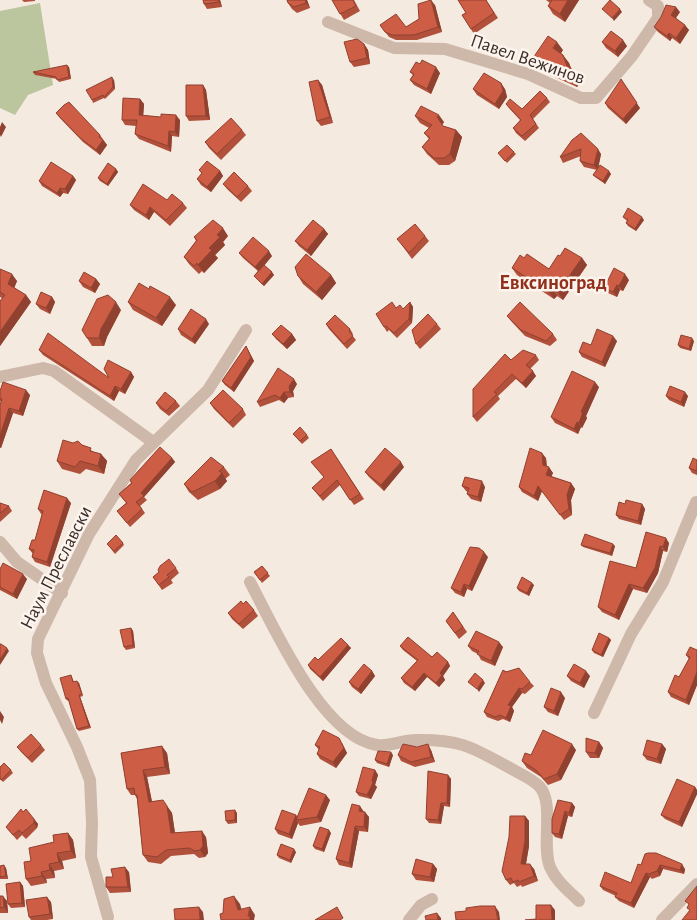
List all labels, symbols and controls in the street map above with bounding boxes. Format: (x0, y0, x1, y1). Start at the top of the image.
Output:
street label: Павел Вежинов (468, 31, 587, 88)
district label: Евксиноград (499, 273, 607, 293)
street label: Наум Преславски (17, 503, 96, 632)

